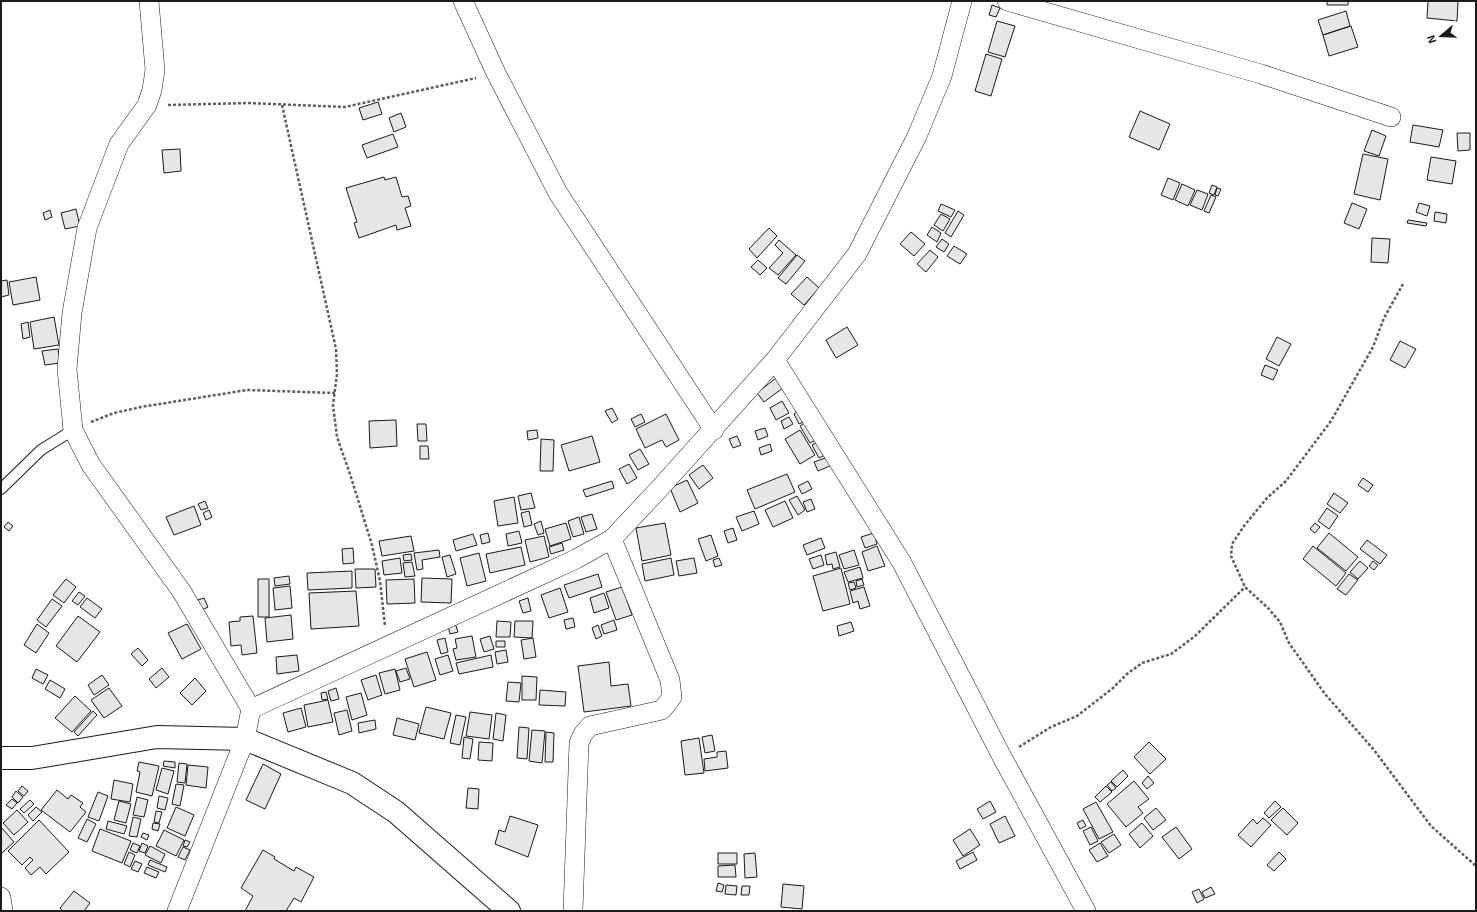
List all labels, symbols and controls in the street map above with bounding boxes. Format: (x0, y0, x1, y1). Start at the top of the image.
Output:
north arrow (1421, 16, 1461, 56)
text: N (1424, 33, 1439, 45)

